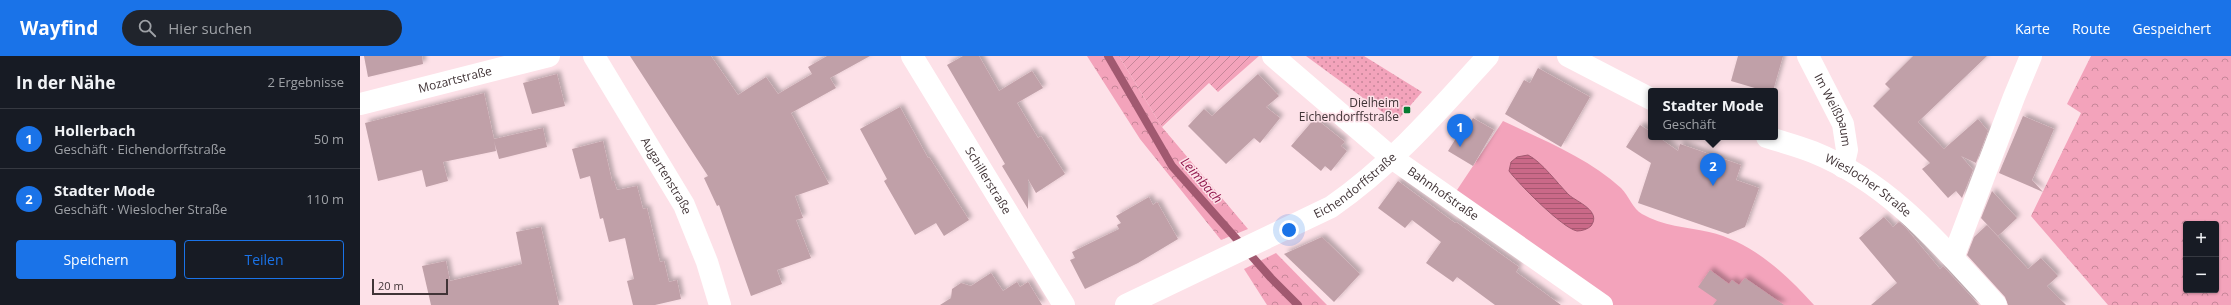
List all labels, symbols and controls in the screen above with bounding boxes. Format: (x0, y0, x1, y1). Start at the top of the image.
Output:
search box (122, 10, 402, 46)
text: Wayfind (20, 15, 98, 41)
icon: search (136, 17, 158, 39)
text: Hier suchen (168, 18, 252, 38)
text: Karte (2015, 19, 2050, 38)
text: Route (2072, 19, 2110, 38)
text: Gespeichert (2132, 19, 2211, 38)
street label: Mozartstraße (416, 62, 494, 97)
street label: Im Weißbaum (1810, 70, 1855, 148)
text: In der Nähe (16, 71, 115, 94)
text: 2 Ergebnisse (267, 73, 344, 91)
popup (1648, 88, 1778, 140)
place label: Dielheim Eichendorffstraße (1299, 94, 1399, 125)
text: Stadter Mode (1662, 95, 1764, 115)
marker: Dielheim Eichendorffstraße (1402, 105, 1412, 115)
pin: 1 (1447, 114, 1473, 147)
text: Geschäft (1662, 115, 1716, 133)
text: Hollerbach (54, 120, 136, 140)
text: 1 (25, 130, 33, 148)
text: 50 m (314, 130, 344, 148)
street label: Augartenstraße (637, 134, 696, 217)
text: Geschäft · Eichendorffstraße (54, 140, 226, 158)
street label: Schillerstraße (961, 143, 1016, 218)
street label: Eichendorffstraße (1311, 148, 1400, 222)
street label: Wieslocher Straße (1822, 149, 1915, 221)
water label: Leimbach (1177, 153, 1227, 207)
pin: 2 (1700, 153, 1726, 186)
street label: Bahnhofstraße (1404, 162, 1483, 224)
text: Stadter Mode (54, 180, 155, 200)
text: 2 (25, 190, 33, 208)
text: 110 m (306, 190, 344, 208)
text: Geschäft · Wieslocher Straße (54, 200, 227, 218)
your location (1279, 220, 1299, 240)
map controls (2183, 221, 2219, 293)
button: + (2183, 221, 2219, 257)
button: Speichern (16, 240, 176, 279)
button: Teilen (184, 240, 344, 279)
button: − (2183, 257, 2219, 293)
scale bar (372, 277, 448, 296)
text: 20 m (378, 278, 404, 293)

